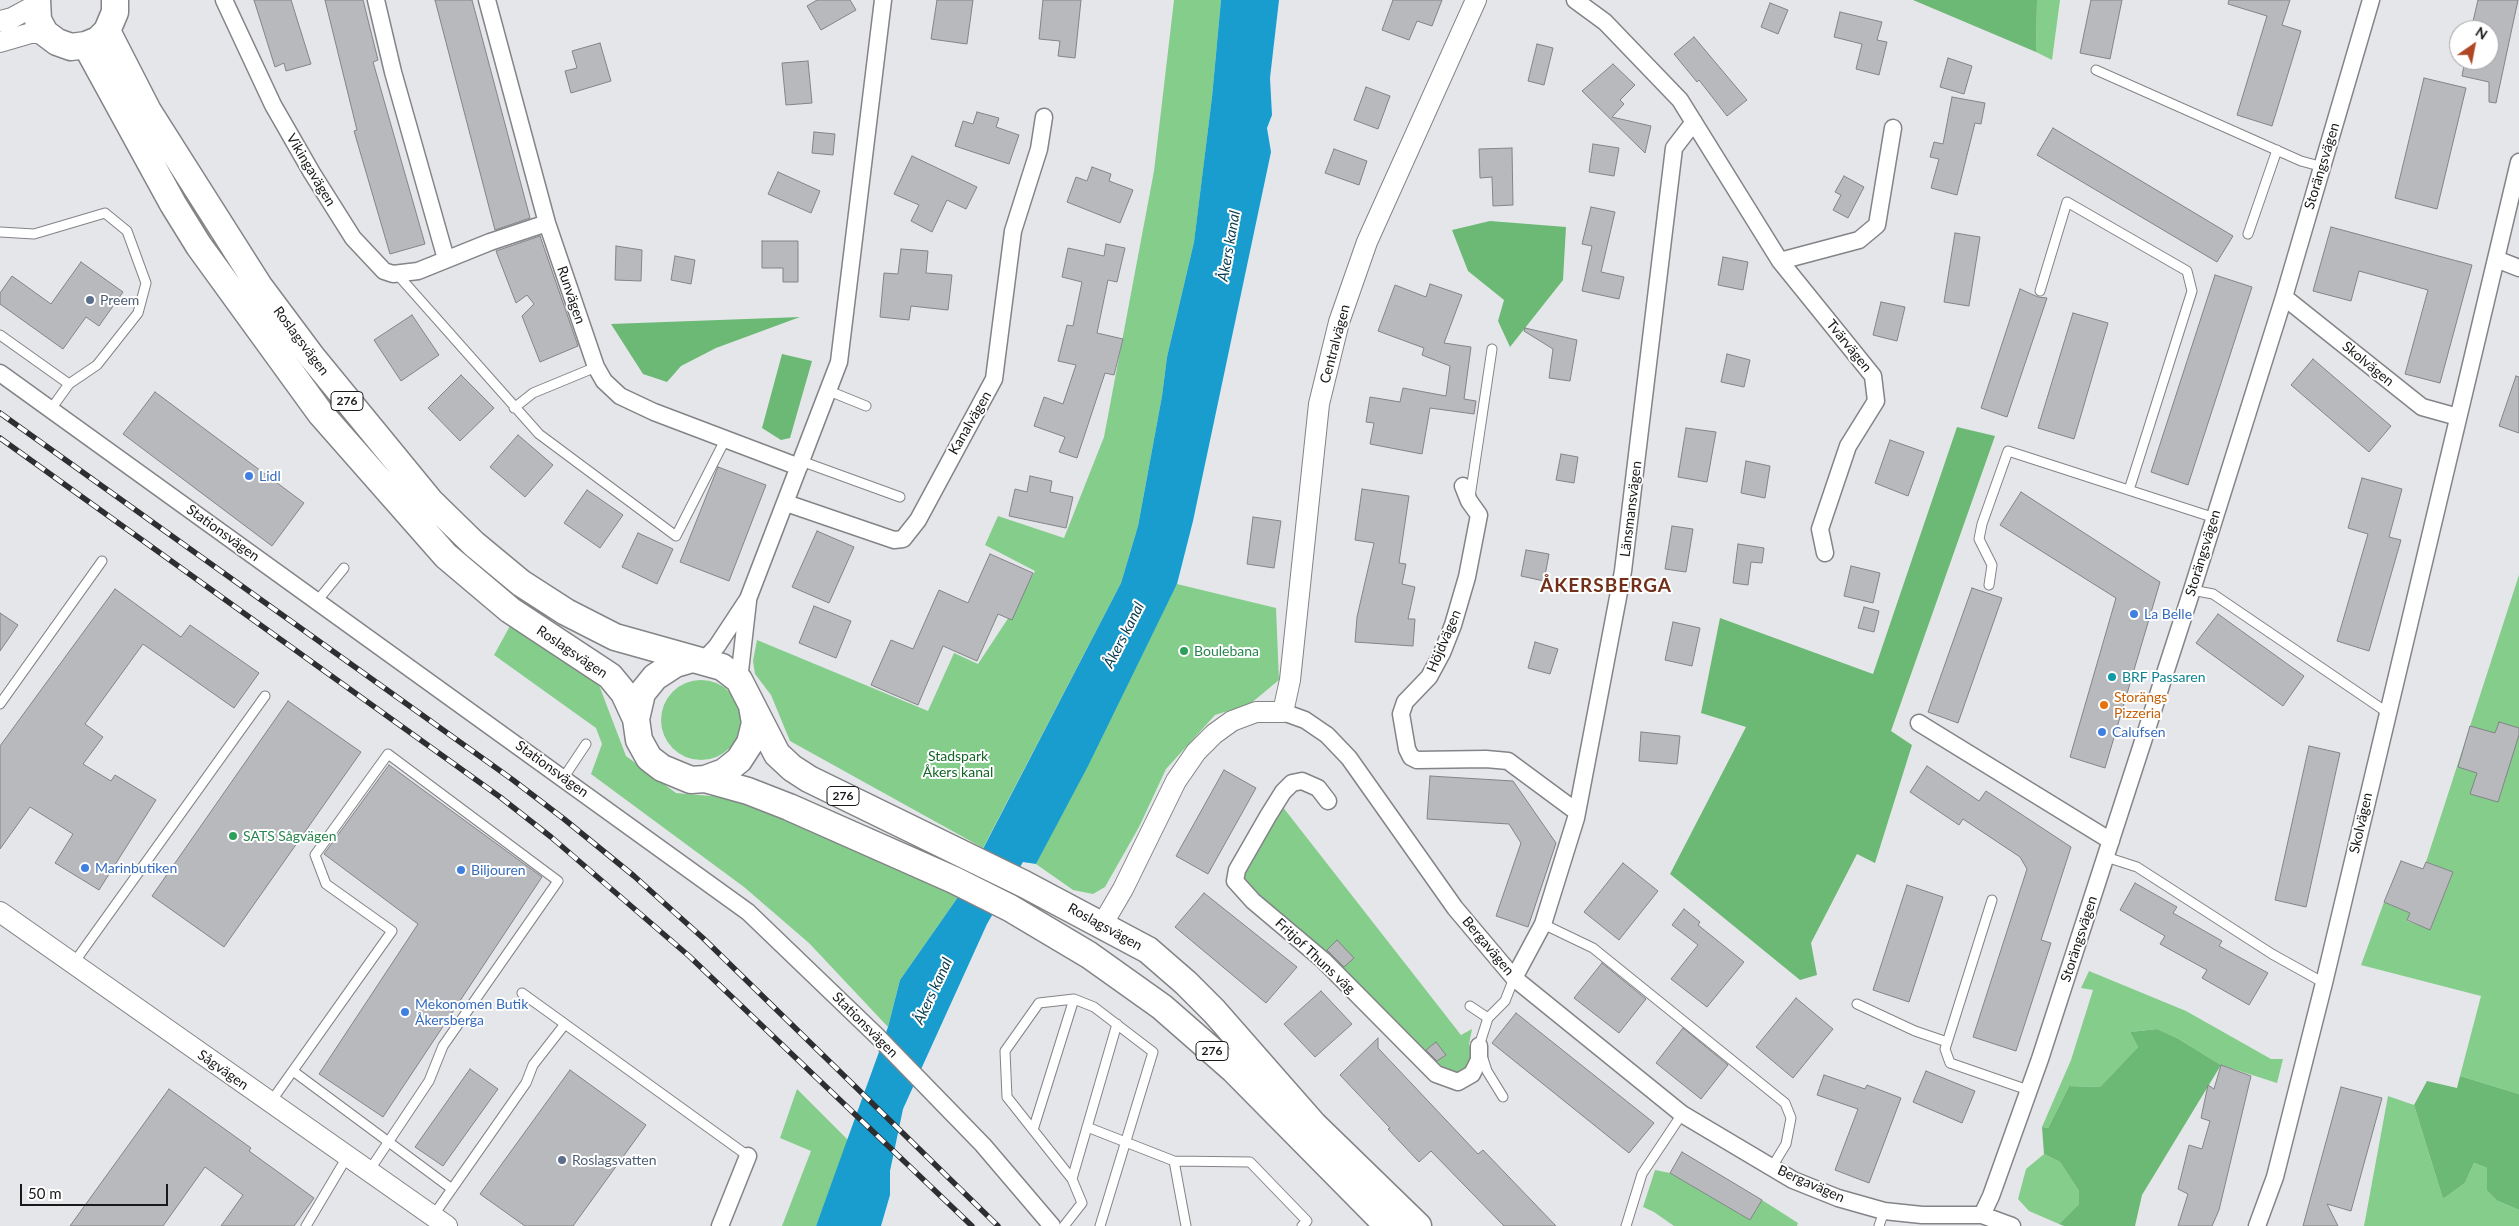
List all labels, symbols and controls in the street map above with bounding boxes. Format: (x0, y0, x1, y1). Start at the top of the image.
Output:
north arrow (2449, 20, 2499, 70)
text: N (2473, 23, 2491, 43)
street label: Storängsvägen (2301, 121, 2343, 211)
street label: Vikingavägen (283, 131, 339, 209)
water label: Åkers kanal (1214, 209, 1244, 283)
street label: Runvägen (553, 264, 589, 326)
place label: Preem (100, 292, 139, 308)
marker: Preem (84, 294, 96, 306)
street label: Roslagsvägen (270, 303, 332, 379)
street label: Centralvägen (1316, 303, 1354, 385)
street label: Tvärvägen (1823, 316, 1875, 376)
street label: Skolvägen (2339, 338, 2397, 390)
street label: Kanalvägen (945, 388, 995, 458)
road number: 276 (331, 392, 363, 411)
street label: Länsmansvägen (1617, 460, 1645, 558)
place label: Lidl (259, 468, 281, 484)
marker: Lidl (243, 470, 255, 482)
street label: Stationsvägen (183, 501, 263, 565)
street label: Storängsvägen (2182, 508, 2224, 598)
district label: ÅKERSBERGA (1539, 575, 1673, 597)
water label: Åkers kanal (1100, 599, 1148, 671)
place label: La Belle (2144, 606, 2192, 622)
street label: Höjdvägen (1423, 607, 1465, 675)
marker: La Belle (2128, 608, 2140, 620)
street label: Roslagsvägen (533, 622, 611, 682)
place label: Boulebana (1194, 643, 1259, 659)
marker: Boulebana (1178, 645, 1190, 657)
place label: BRF Passaren (2122, 669, 2206, 685)
marker: BRF Passaren (2106, 671, 2118, 683)
place label: Storängs Pizzeria (2114, 689, 2167, 722)
marker: Storängs Pizzeria (2098, 699, 2110, 711)
place label: Calufsen (2112, 724, 2166, 740)
marker: Calufsen (2096, 726, 2108, 738)
street label: Stationsvägen (512, 737, 592, 801)
park label: Stadspark Åkers kanal (923, 748, 993, 780)
road number: 276 (827, 786, 859, 806)
street label: Skolvägen (2346, 791, 2376, 855)
place label: SATS Sågvägen (243, 828, 336, 844)
marker: SATS Sågvägen (227, 830, 239, 842)
place label: Marinbutiken (95, 860, 177, 876)
marker: Marinbutiken (79, 862, 91, 874)
place label: Biljouren (471, 862, 526, 878)
marker: Biljouren (455, 864, 467, 876)
street label: Storängsvägen (2057, 894, 2101, 984)
street label: Roslagsvägen (1065, 900, 1145, 954)
street label: Bergavägen (1459, 913, 1517, 979)
street label: Fritjof Thuns väg (1272, 915, 1358, 997)
water label: Åkers kanal (910, 955, 956, 1027)
street label: Stationsvägen (829, 989, 901, 1061)
place label: Mekonomen Butik Åkersberga (415, 996, 528, 1028)
marker: Mekonomen Butik Åkersberga (399, 1006, 411, 1018)
road number: 276 (1196, 1042, 1228, 1060)
street label: Sågvägen (194, 1046, 252, 1094)
place label: Roslagsvatten (572, 1152, 656, 1168)
marker: Roslagsvatten (556, 1154, 568, 1166)
street label: Bergavägen (1775, 1162, 1847, 1206)
scale bar (22, 1174, 170, 1206)
text: 50 m (28, 1184, 62, 1202)

